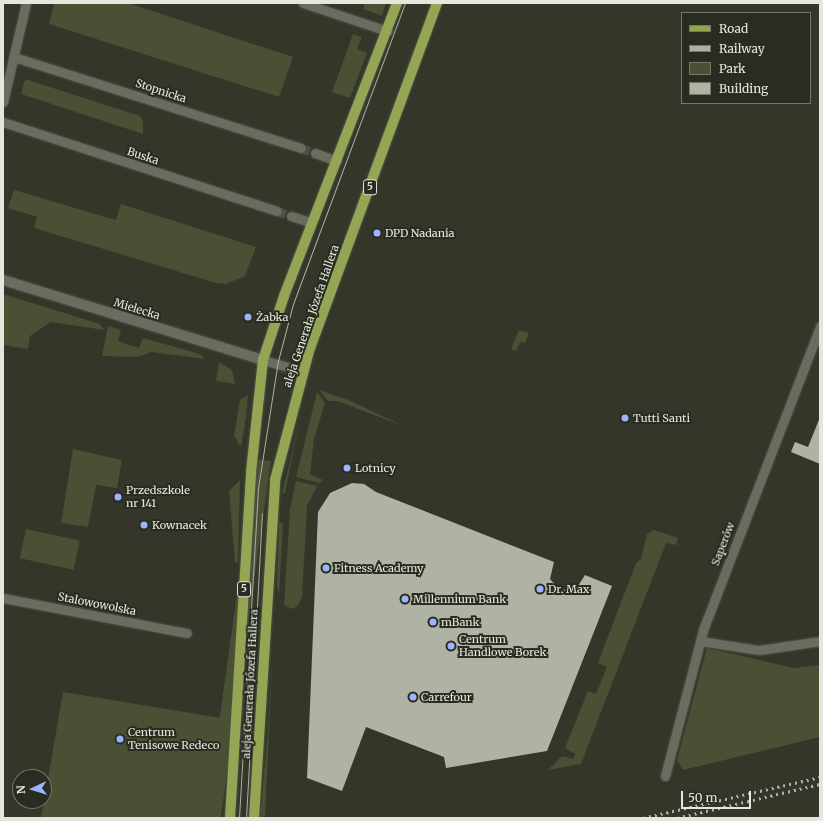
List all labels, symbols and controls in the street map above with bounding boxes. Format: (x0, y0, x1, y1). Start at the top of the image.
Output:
legend (681, 12, 811, 104)
text: Road (719, 21, 748, 36)
text: Railway (719, 41, 765, 56)
text: Park (719, 61, 746, 76)
street label: Stopnicka (134, 77, 188, 105)
text: Building (719, 81, 768, 96)
street label: Buska (126, 145, 160, 167)
road number: 5 (363, 179, 377, 195)
place label: DPD Nadania (385, 226, 454, 240)
marker: DPD Nadania (372, 228, 382, 238)
street label: aleja Generała Józefa Hallera (280, 243, 342, 389)
street label: Mielecka (112, 296, 162, 322)
place label: Żabka (256, 310, 288, 324)
marker: Żabka (243, 312, 253, 322)
place label: Tutti Santi (633, 411, 690, 425)
marker: Tutti Santi (620, 413, 630, 423)
place label: Lotnicy (355, 461, 396, 475)
marker: Lotnicy (342, 463, 352, 473)
place label: Przedszkole nr 141 (126, 484, 190, 510)
marker: Przedszkole nr 141 (113, 492, 123, 502)
place label: Kownacek (152, 518, 207, 532)
marker: Kownacek (139, 520, 149, 530)
street label: Saperów (709, 520, 737, 568)
place label: Fitness Academy (334, 561, 424, 575)
marker: Fitness Academy (321, 563, 331, 573)
road number: 5 (237, 581, 251, 597)
place label: Dr. Max (548, 582, 589, 596)
marker: Dr. Max (535, 584, 545, 594)
street label: Stalowowolska (57, 590, 137, 618)
place label: Millennium Bank (413, 592, 506, 606)
marker: Millennium Bank (400, 594, 410, 604)
street label: aleja Generała Józefa Hallera (239, 609, 261, 759)
place label: mBank (441, 615, 480, 629)
marker: mBank (428, 617, 438, 627)
place label: Centrum Handlowe Borek (459, 633, 546, 659)
marker: Centrum Handlowe Borek (446, 641, 456, 651)
place label: Carrefour (421, 690, 472, 704)
marker: Carrefour (408, 692, 418, 702)
place label: Centrum Tenisowe Redeco (128, 726, 219, 752)
marker: Centrum Tenisowe Redeco (115, 734, 125, 744)
north arrow (12, 769, 52, 809)
scale bar (683, 783, 753, 809)
text: N (14, 785, 28, 795)
text: 50 m (688, 790, 717, 805)

